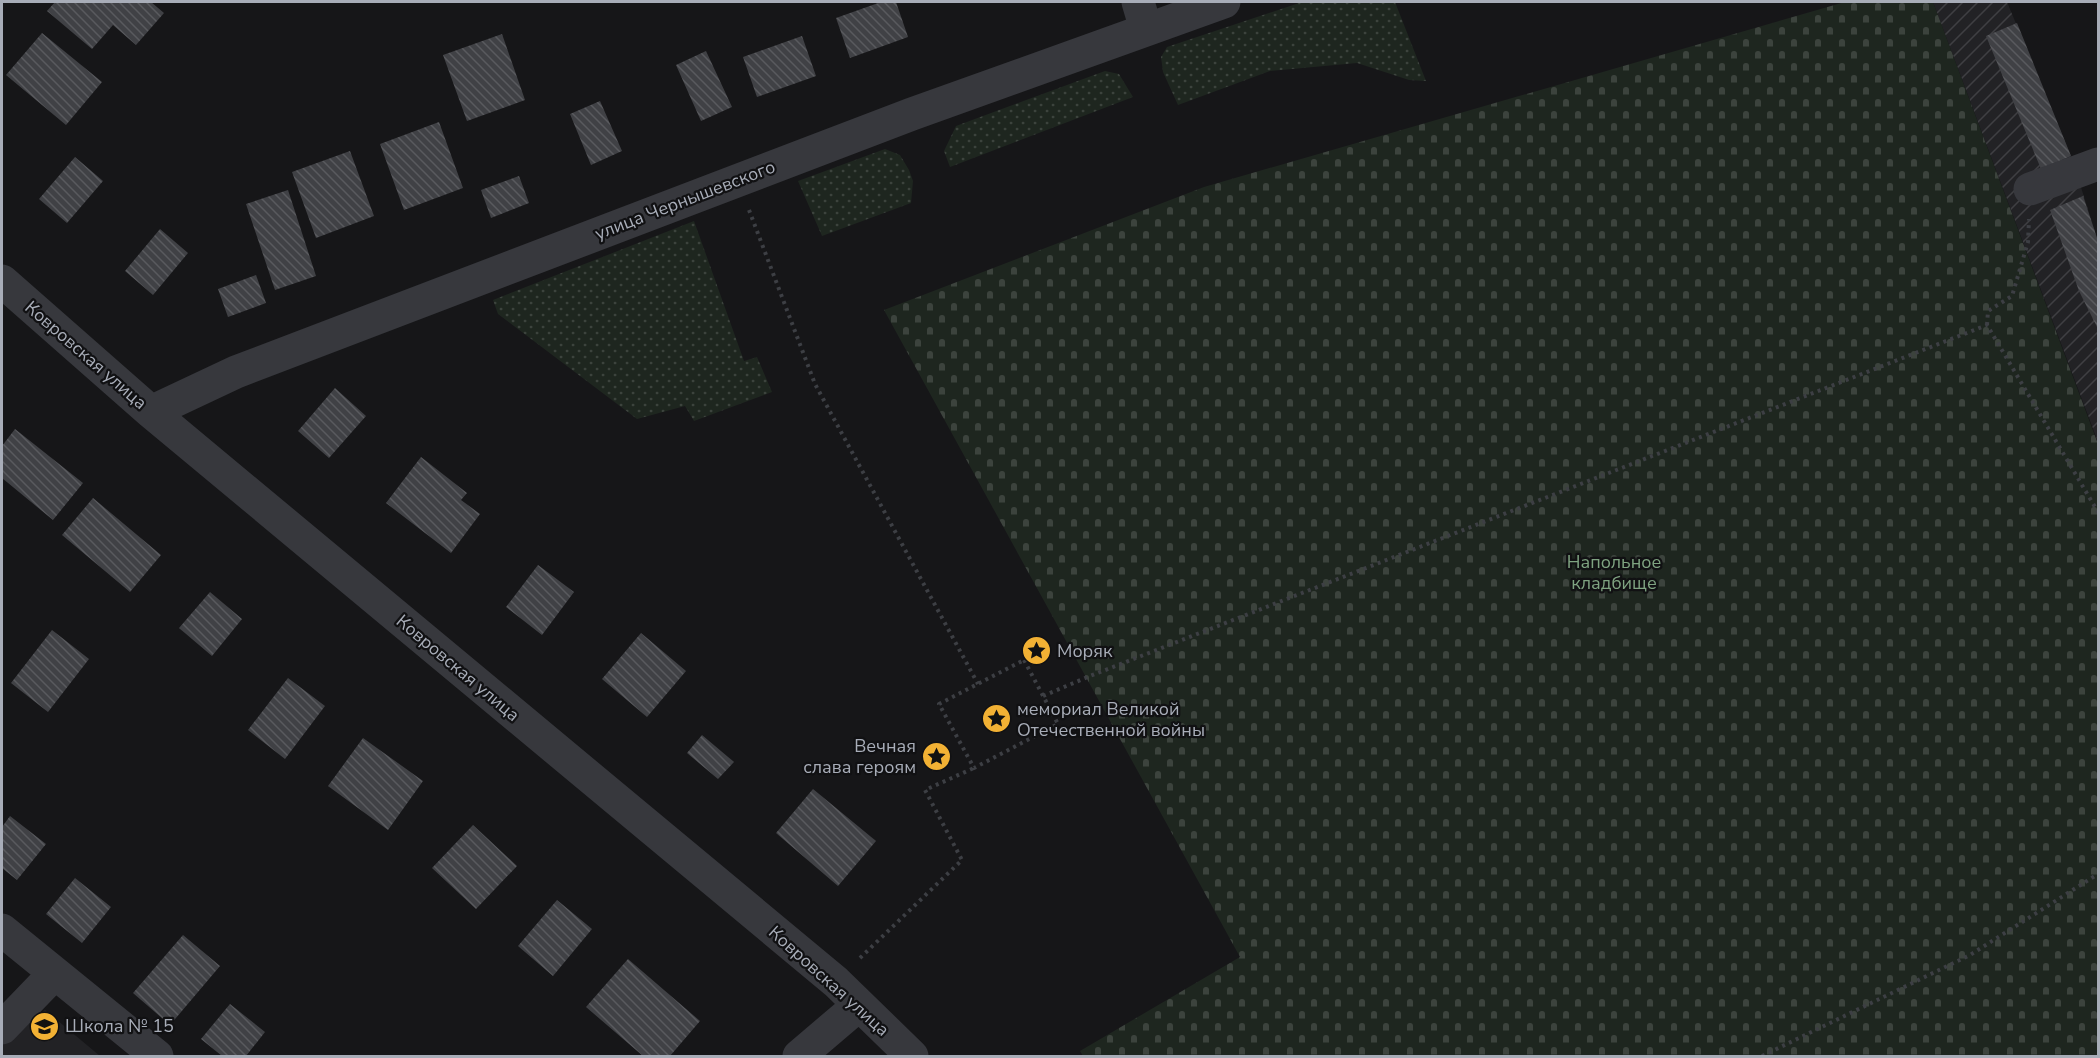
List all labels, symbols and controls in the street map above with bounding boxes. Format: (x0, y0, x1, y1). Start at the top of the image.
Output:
street label: улица Чернышевского (591, 155, 779, 245)
street label: Ковровская улица (20, 295, 152, 415)
park label: Напольное кладбище (1567, 550, 1661, 595)
street label: Ковровская улица (391, 609, 525, 727)
place icon: Моряк (1020, 635, 1052, 667)
place label: Моряк (1057, 639, 1113, 663)
place label: мемориал Великой Отечественной войны (1017, 697, 1205, 742)
place icon: мемориал Великой Отечественной войны (980, 703, 1012, 735)
place label: Вечная слава героям (803, 734, 916, 779)
place icon: Вечная слава героям (921, 740, 953, 772)
street label: Ковровская улица (764, 920, 894, 1042)
school or university icon: Школа № 15 (28, 1010, 60, 1042)
place label: Школа № 15 (65, 1014, 174, 1038)

